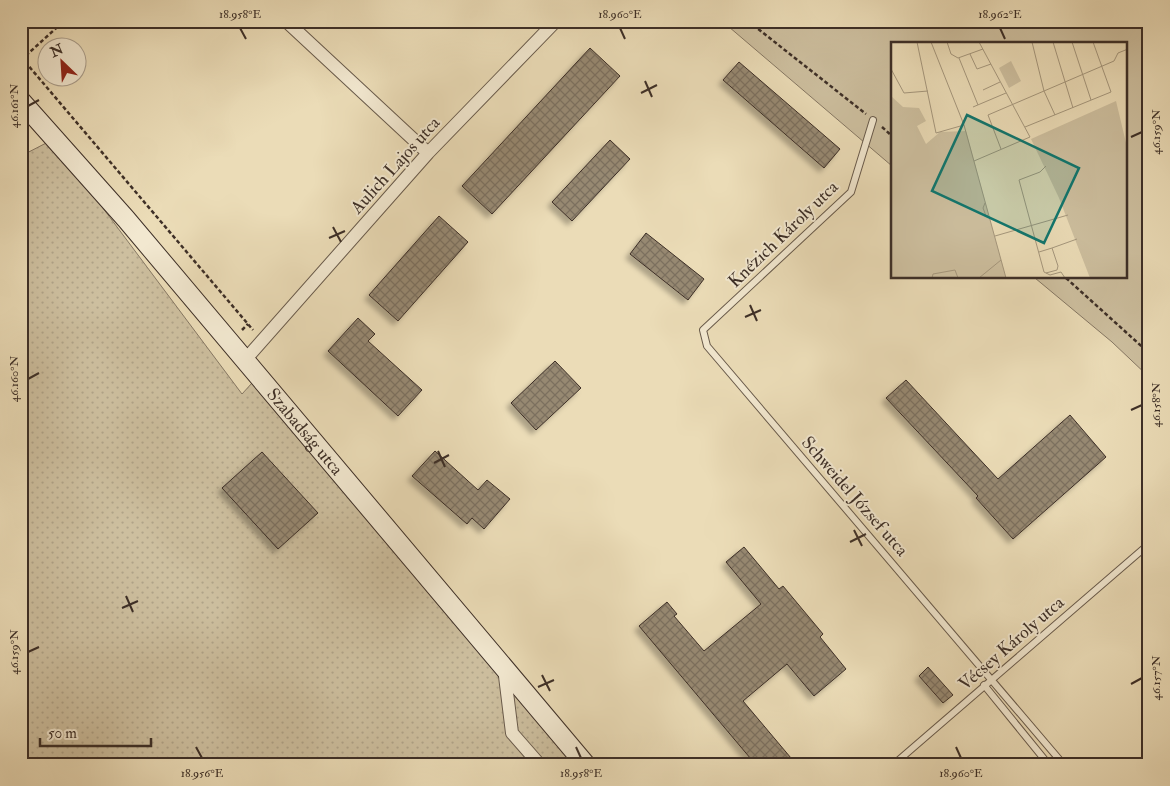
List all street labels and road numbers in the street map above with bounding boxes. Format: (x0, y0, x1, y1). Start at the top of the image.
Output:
street label: Aulich Lajos utca (345, 111, 446, 220)
street label: Knézich Károly utca (723, 176, 844, 293)
street label: Szabadság utca (261, 384, 348, 481)
street label: Schweidel József utca (796, 431, 913, 562)
street label: Vécsey Károly utca (954, 591, 1069, 696)

